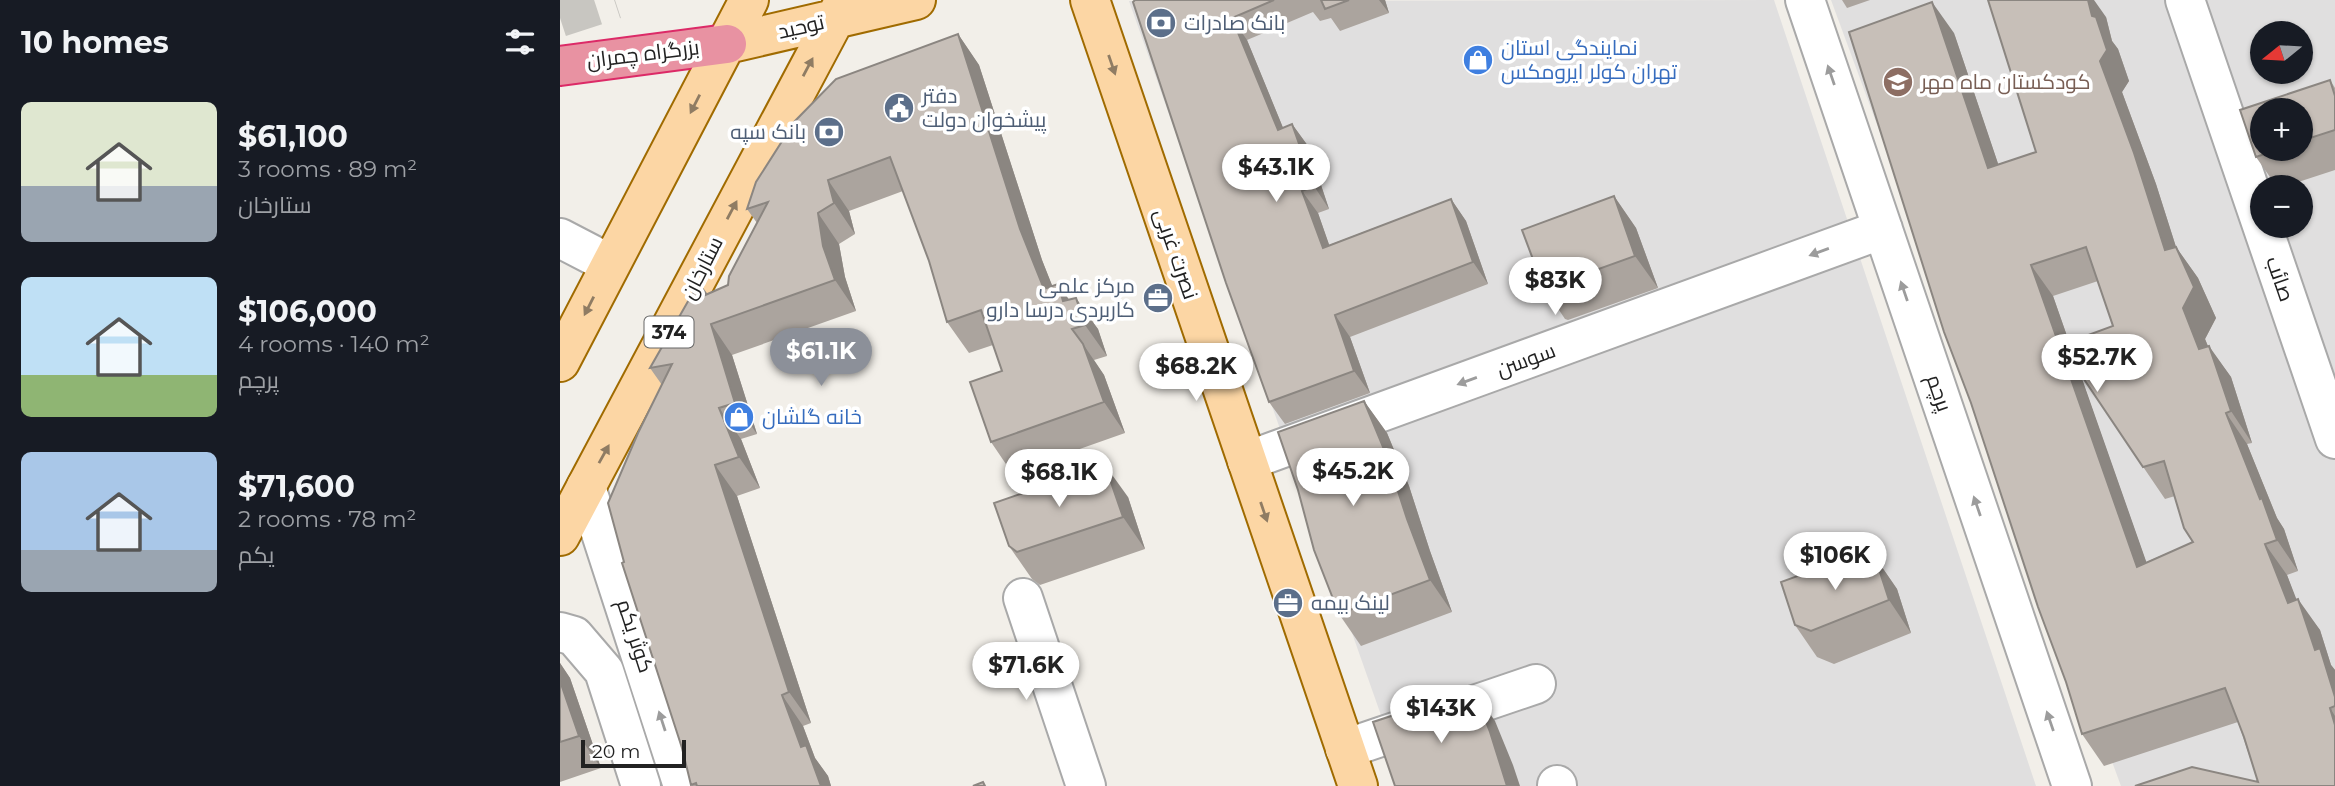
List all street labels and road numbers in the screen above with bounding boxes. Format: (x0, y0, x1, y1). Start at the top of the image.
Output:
street label: توحید (775, 9, 827, 44)
street label: بزرگراه چمران (585, 34, 701, 75)
street label: نصرت غربی (1148, 205, 1204, 303)
street label: ستارخان (675, 232, 729, 304)
street label: صائب (2261, 253, 2300, 305)
road number: 374 (644, 316, 694, 348)
street label: سوسن (1493, 337, 1559, 383)
street label: پرچم (1920, 371, 1958, 416)
street label: کوثر یکم (610, 596, 659, 676)

